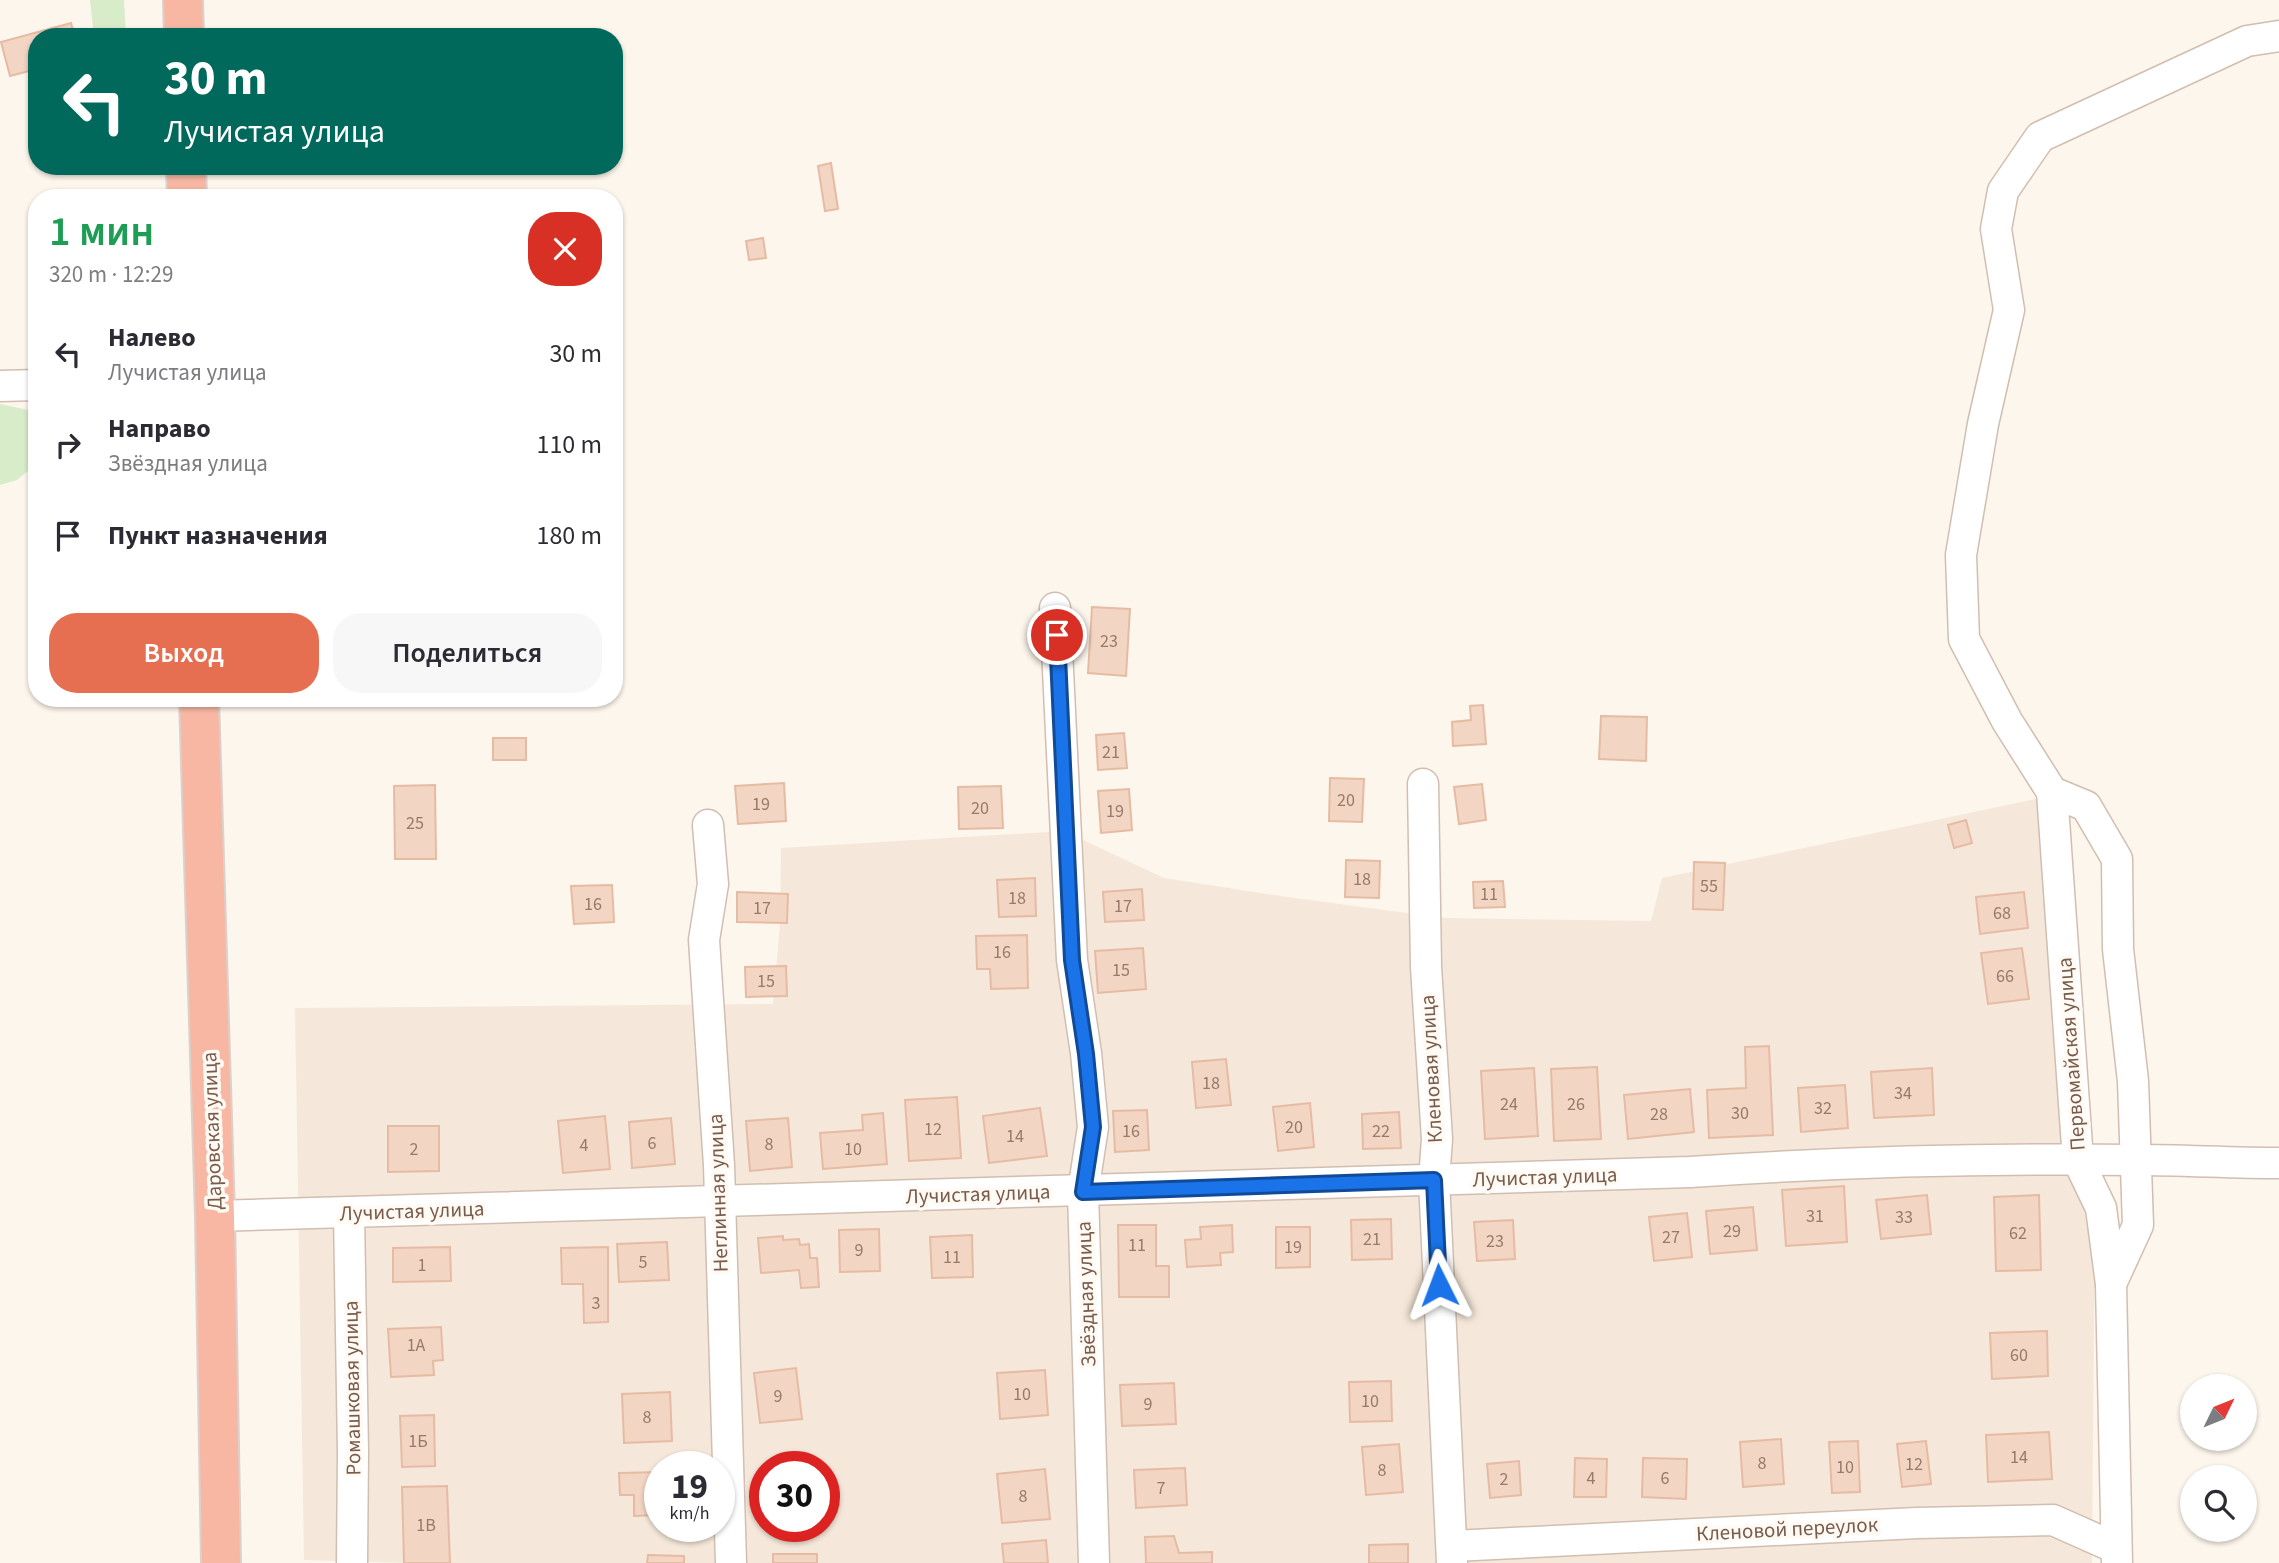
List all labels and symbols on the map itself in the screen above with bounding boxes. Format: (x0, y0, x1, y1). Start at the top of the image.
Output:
pin (1027, 605, 1087, 665)
house number: 23 (1100, 629, 1118, 654)
house number: 21 (1102, 740, 1120, 765)
house number: 20 (1337, 788, 1355, 813)
house number: 19 (752, 792, 770, 817)
house number: 20 (971, 796, 989, 821)
house number: 19 (1106, 799, 1124, 824)
house number: 25 (406, 811, 424, 836)
house number: 18 (1353, 867, 1371, 892)
house number: 55 (1700, 874, 1718, 899)
house number: 11 (1480, 882, 1498, 907)
house number: 18 (1008, 886, 1026, 911)
house number: 16 (584, 892, 602, 917)
house number: 17 (1114, 894, 1132, 919)
house number: 17 (753, 896, 771, 921)
house number: 68 (1993, 901, 2011, 926)
house number: 16 (993, 940, 1011, 965)
street label: Первомайская улица (2049, 956, 2093, 1152)
house number: 15 (1112, 958, 1130, 983)
house number: 66 (1996, 964, 2014, 989)
house number: 15 (757, 969, 775, 994)
street label: Кленовая улица (1412, 994, 1450, 1144)
street label: Даровская улица (194, 1051, 230, 1211)
house number: 18 (1202, 1071, 1220, 1096)
house number: 34 (1894, 1081, 1912, 1106)
house number: 24 (1500, 1092, 1518, 1117)
house number: 26 (1567, 1092, 1585, 1117)
house number: 32 (1814, 1096, 1832, 1121)
house number: 30 (1731, 1101, 1749, 1126)
house number: 28 (1650, 1102, 1668, 1127)
street label: Неглинная улица (700, 1113, 736, 1273)
house number: 20 (1285, 1115, 1303, 1140)
house number: 12 (924, 1117, 942, 1142)
house number: 16 (1122, 1119, 1140, 1144)
house number: 22 (1372, 1119, 1390, 1144)
house number: 14 (1006, 1124, 1024, 1149)
house number: 6 (648, 1131, 657, 1156)
house number: 8 (765, 1132, 774, 1157)
house number: 4 (580, 1133, 589, 1158)
house number: 2 (410, 1137, 419, 1162)
house number: 10 (844, 1137, 862, 1162)
street label: Лучистая улица (1472, 1159, 1618, 1195)
street label: Лучистая улица (905, 1176, 1051, 1212)
street label: Лучистая улица (339, 1193, 485, 1229)
house number: 31 (1806, 1204, 1824, 1229)
house number: 33 (1895, 1205, 1913, 1230)
house number: 29 (1723, 1219, 1741, 1244)
street label: Звёздная улица (1068, 1221, 1104, 1367)
house number: 62 (2009, 1221, 2027, 1246)
house number: 27 (1662, 1225, 1680, 1250)
house number: 21 (1363, 1227, 1381, 1252)
house number: 23 (1486, 1229, 1504, 1254)
house number: 11 (1128, 1233, 1146, 1258)
house number: 19 (1284, 1235, 1302, 1260)
house number: 9 (855, 1238, 864, 1263)
house number: 11 (943, 1245, 961, 1270)
position arrow (1402, 1248, 1476, 1322)
house number: 5 (639, 1250, 648, 1275)
house number: 1 (418, 1253, 426, 1278)
house number: 3 (592, 1291, 601, 1316)
street label: Ромашковая улица (335, 1300, 369, 1476)
house number: 1А (407, 1333, 426, 1358)
house number: 60 (2010, 1343, 2028, 1368)
north arrow (2180, 1374, 2258, 1451)
house number: 10 (1013, 1382, 1031, 1407)
house number: 9 (774, 1384, 783, 1409)
house number: 10 (1361, 1389, 1379, 1414)
house number: 9 (1144, 1392, 1153, 1417)
house number: 8 (643, 1405, 652, 1430)
house number: 1Б (408, 1429, 428, 1454)
house number: 14 (2010, 1445, 2028, 1470)
speed limit sign: 30 (749, 1451, 840, 1542)
house number: 8 (1758, 1451, 1767, 1476)
house number: 12 (1905, 1452, 1923, 1477)
house number: 10 (1836, 1455, 1854, 1480)
house number: 8 (1378, 1458, 1387, 1483)
house number: 4 (1587, 1466, 1596, 1491)
house number: 6 (1661, 1466, 1670, 1491)
house number: 2 (1500, 1467, 1509, 1492)
house number: 7 (1157, 1476, 1166, 1501)
house number: 8 (1019, 1484, 1028, 1509)
street label: Кленовой переулок (1695, 1509, 1879, 1549)
house number: 1В (416, 1513, 436, 1538)

